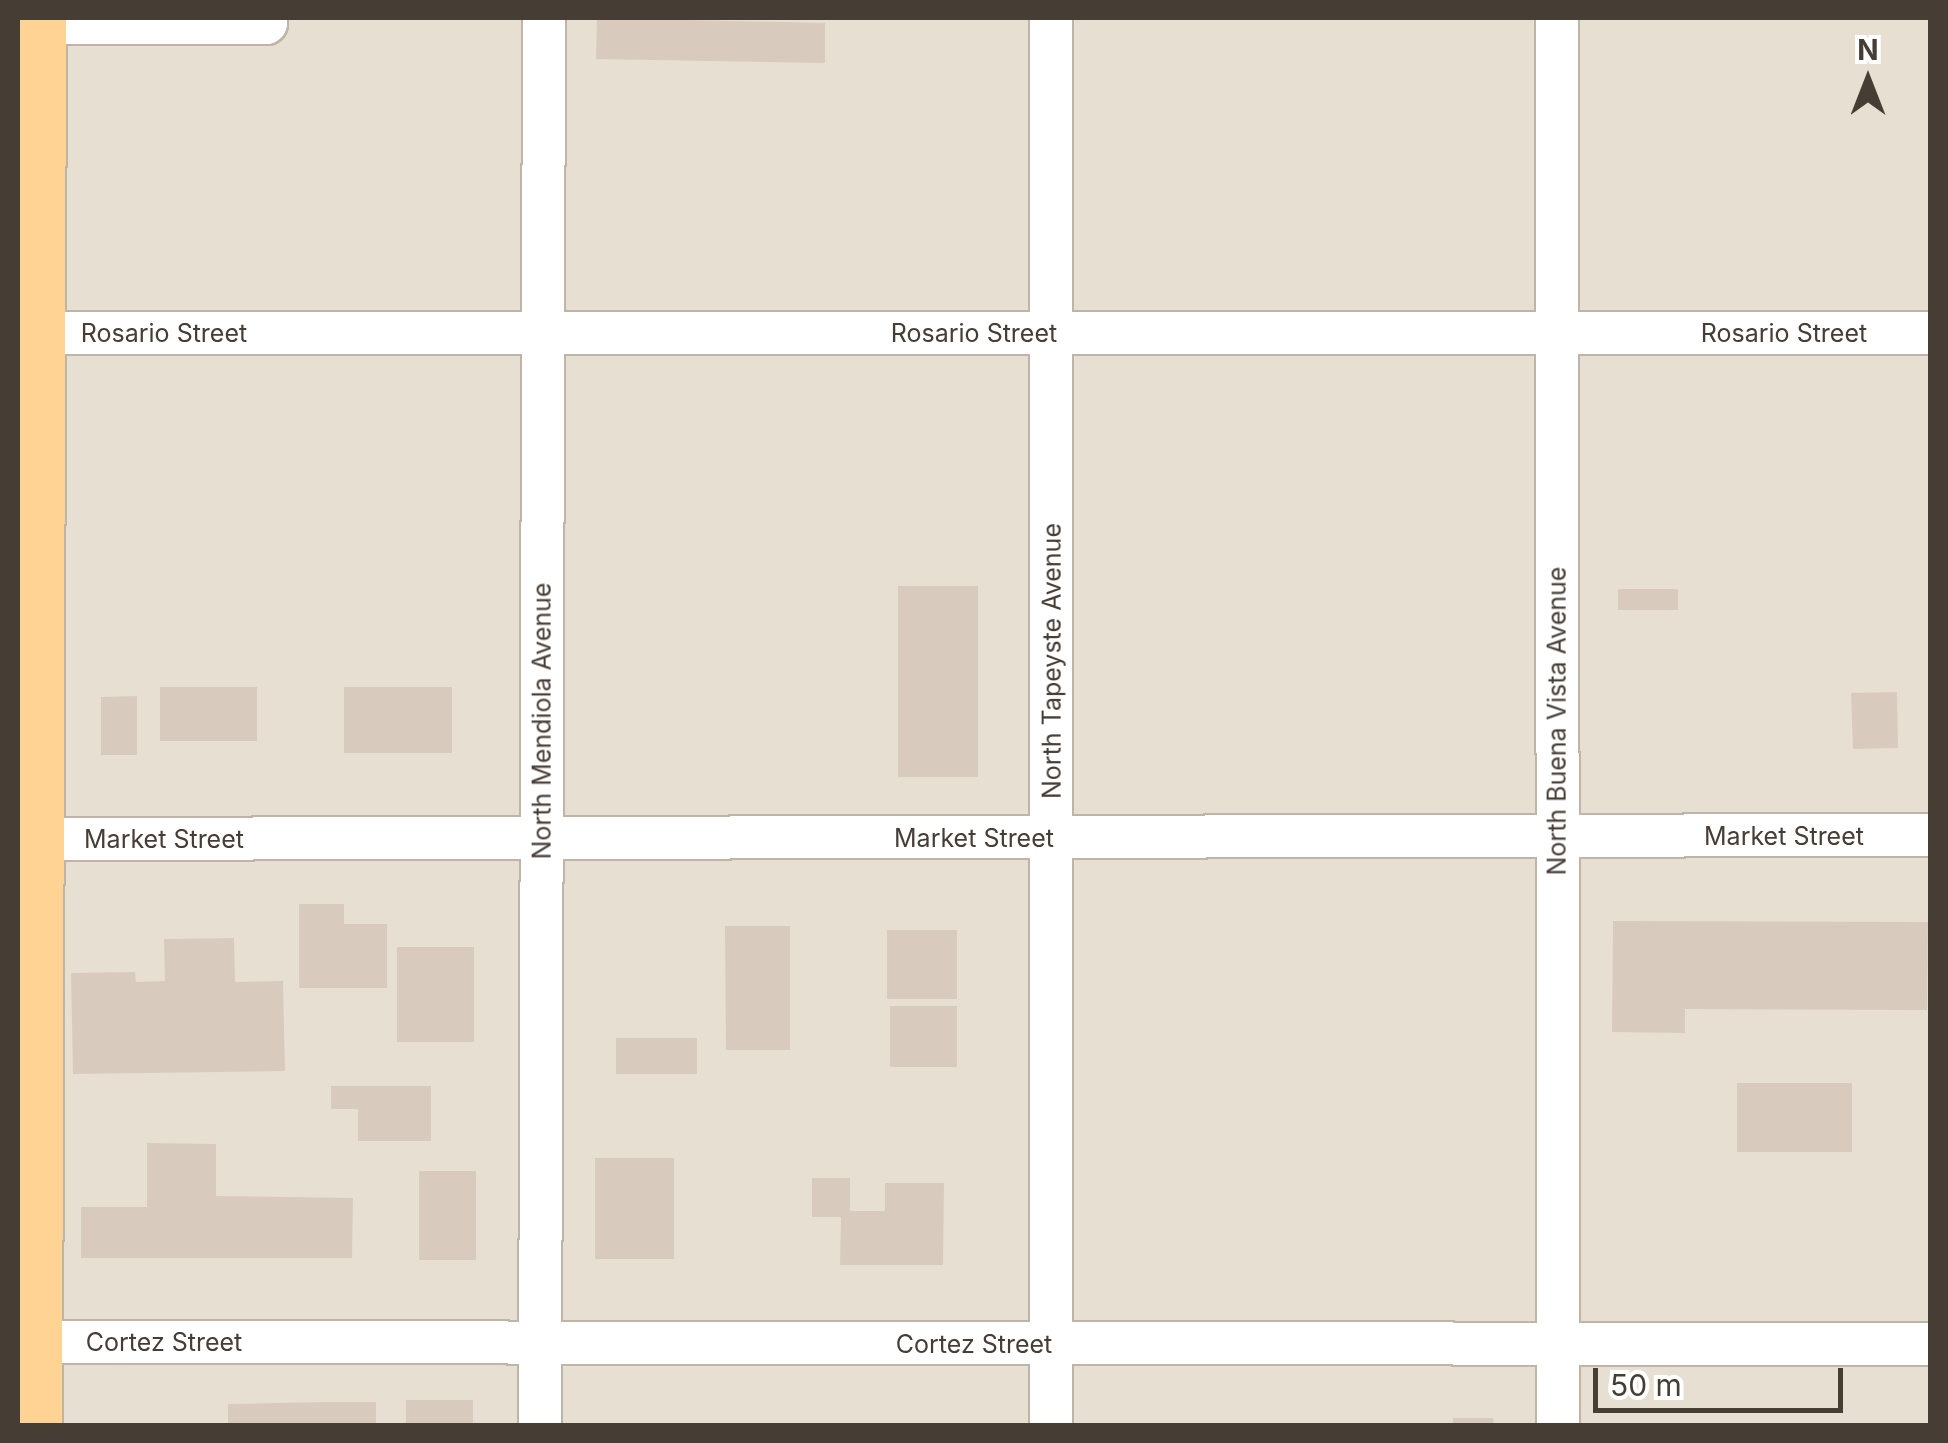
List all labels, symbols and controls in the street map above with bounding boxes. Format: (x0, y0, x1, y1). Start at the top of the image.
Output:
north arrow (1818, 30, 1918, 130)
text: N (1857, 33, 1879, 67)
street label: Rosario Street (81, 318, 247, 348)
street label: Rosario Street (891, 318, 1057, 348)
street label: Rosario Street (1701, 318, 1867, 348)
street label: North Tapeyste Avenue (1037, 523, 1067, 799)
street label: North Buena Vista Avenue (1542, 567, 1572, 875)
street label: North Mendiola Avenue (527, 583, 557, 859)
street label: Market Street (1704, 821, 1864, 851)
street label: Market Street (894, 823, 1054, 853)
street label: Market Street (84, 824, 244, 854)
street label: Cortez Street (86, 1327, 242, 1357)
street label: Cortez Street (896, 1329, 1052, 1359)
scale bar (1598, 1348, 1848, 1410)
text: 50 m (1610, 1367, 1682, 1403)

